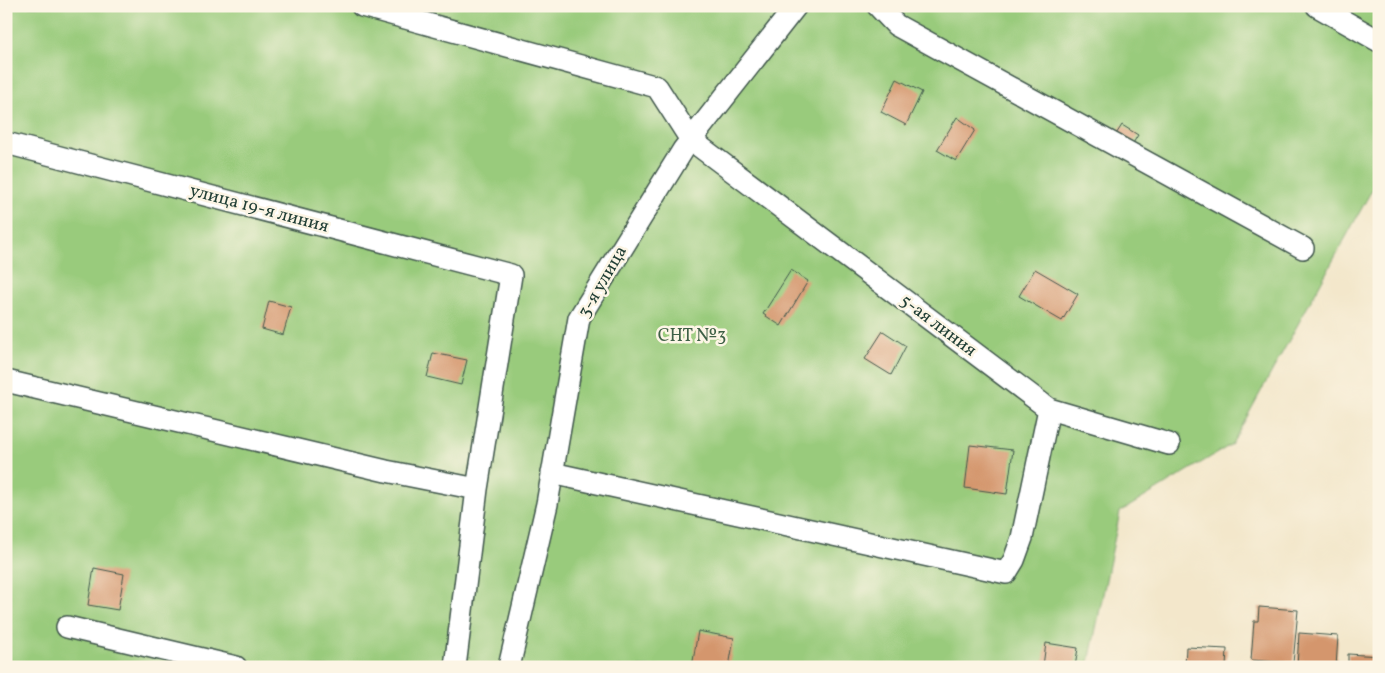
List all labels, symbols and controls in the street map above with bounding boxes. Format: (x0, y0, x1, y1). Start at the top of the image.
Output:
street label: улица 19-я линия (187, 178, 331, 240)
street label: 3-я улица (572, 241, 634, 323)
street label: 5-ая линия (894, 289, 982, 363)
park label: СНТ №3 (658, 324, 726, 349)

